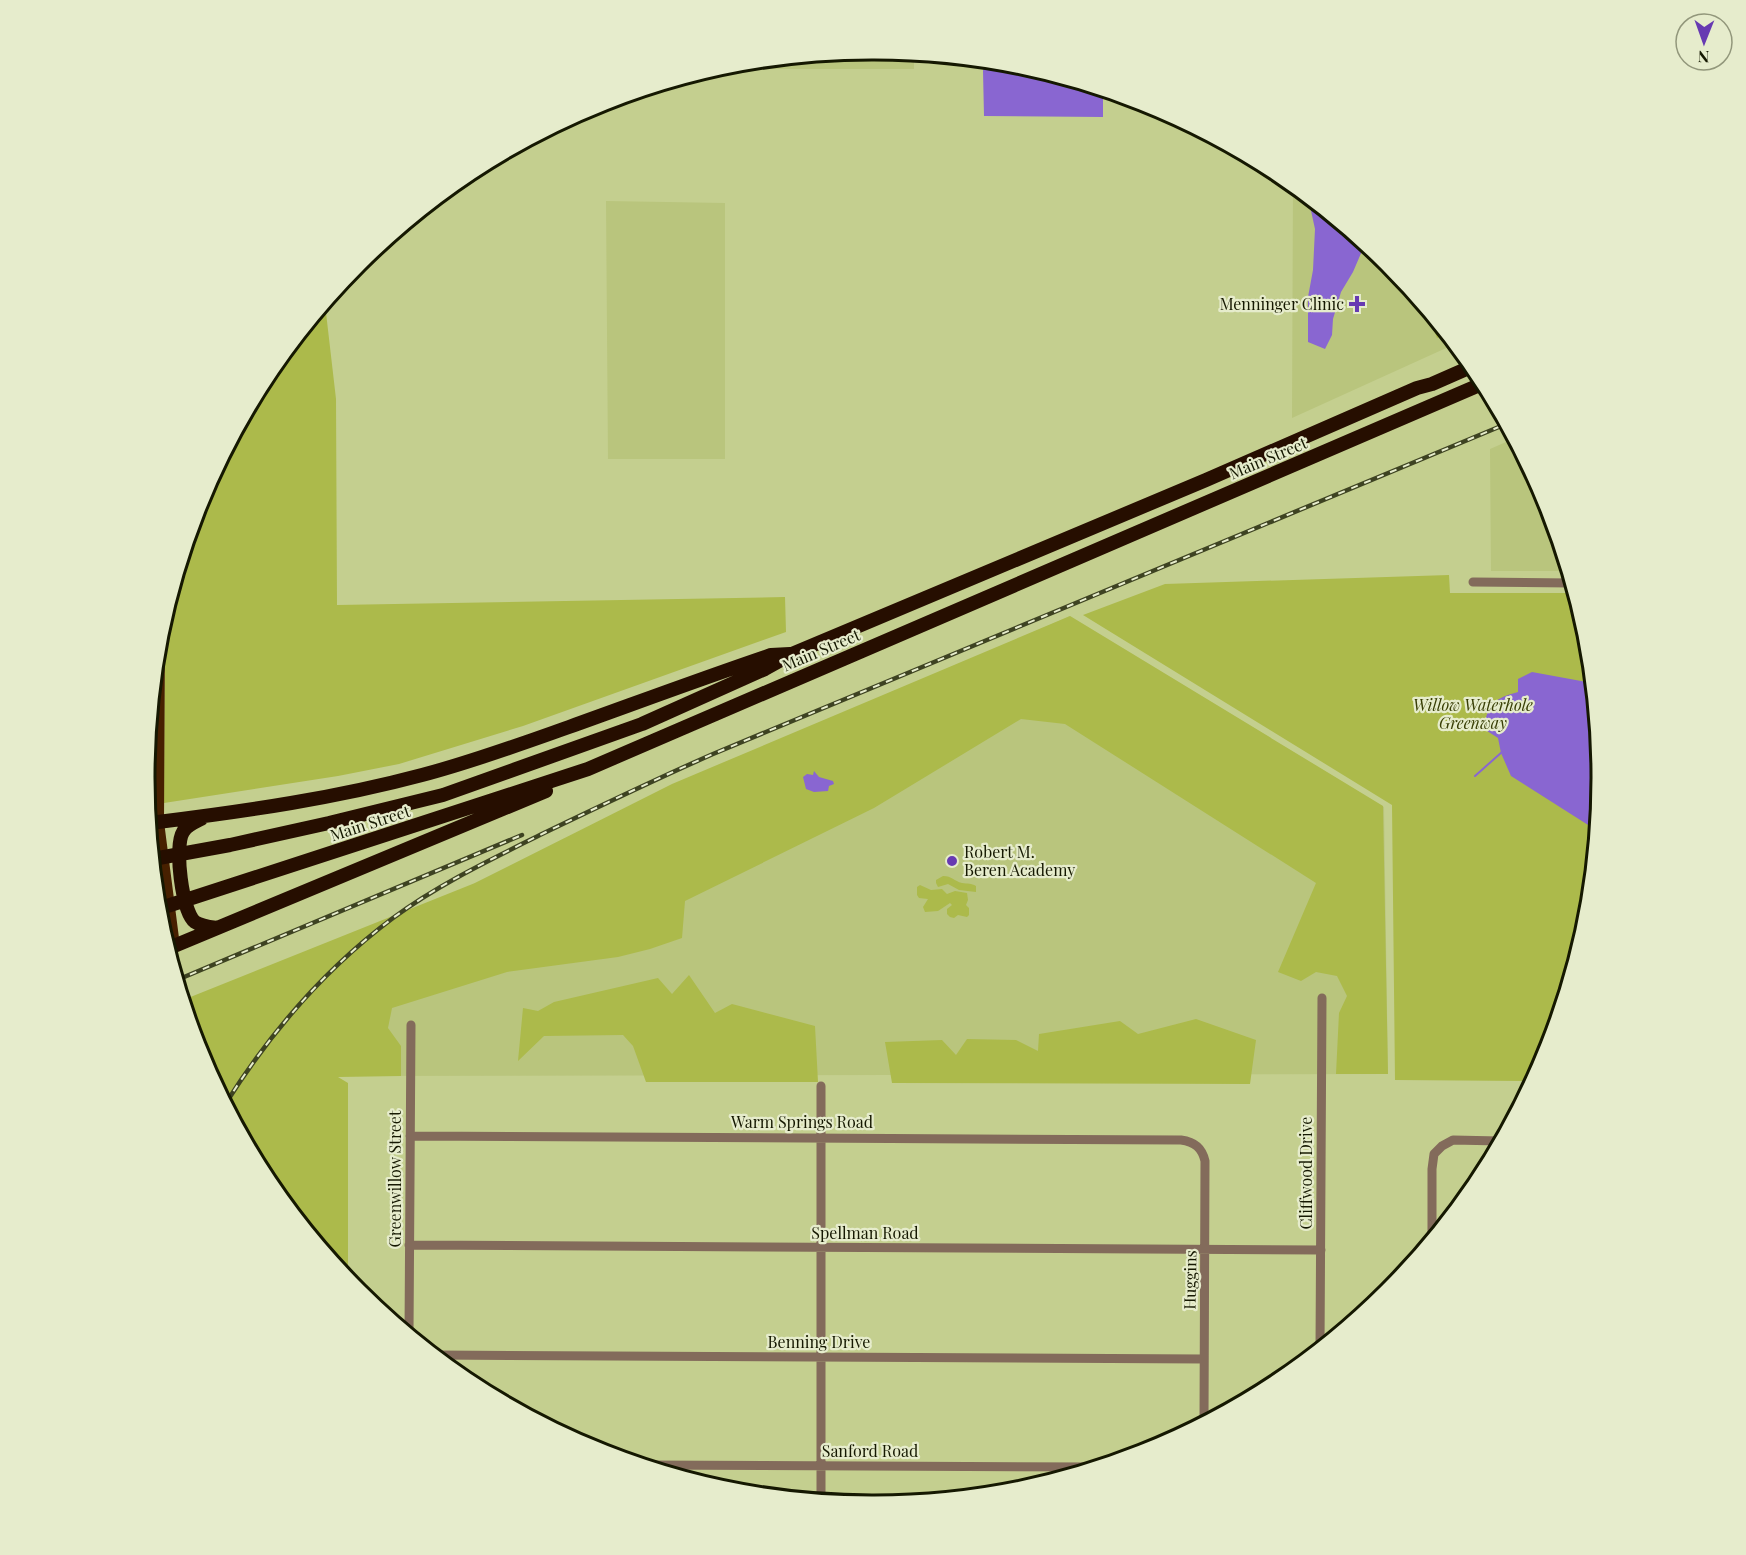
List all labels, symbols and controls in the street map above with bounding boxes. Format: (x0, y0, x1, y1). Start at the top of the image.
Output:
north arrow (1674, 12, 1734, 72)
text: N (1697, 47, 1710, 68)
place label: Menninger Clinic (1220, 293, 1344, 314)
marker: Menninger Clinic (1348, 295, 1366, 313)
street label: Main Street (1225, 432, 1310, 483)
street label: Main Street (778, 624, 863, 675)
park label: Willow Waterhole Greenway (1413, 694, 1533, 733)
street label: Main Street (327, 800, 413, 845)
place label: Robert M. Beren Academy (964, 841, 1075, 880)
marker: Robert M. Beren Academy (945, 854, 959, 868)
street label: Greenwillow Street (384, 1110, 405, 1248)
street label: Warm Springs Road (730, 1111, 873, 1132)
street label: Cliffwood Drive (1295, 1117, 1316, 1229)
street label: Spellman Road (811, 1222, 919, 1243)
street label: Huggins (1178, 1250, 1201, 1310)
street label: Benning Drive (768, 1331, 870, 1352)
street label: Sanford Road (822, 1440, 918, 1461)

